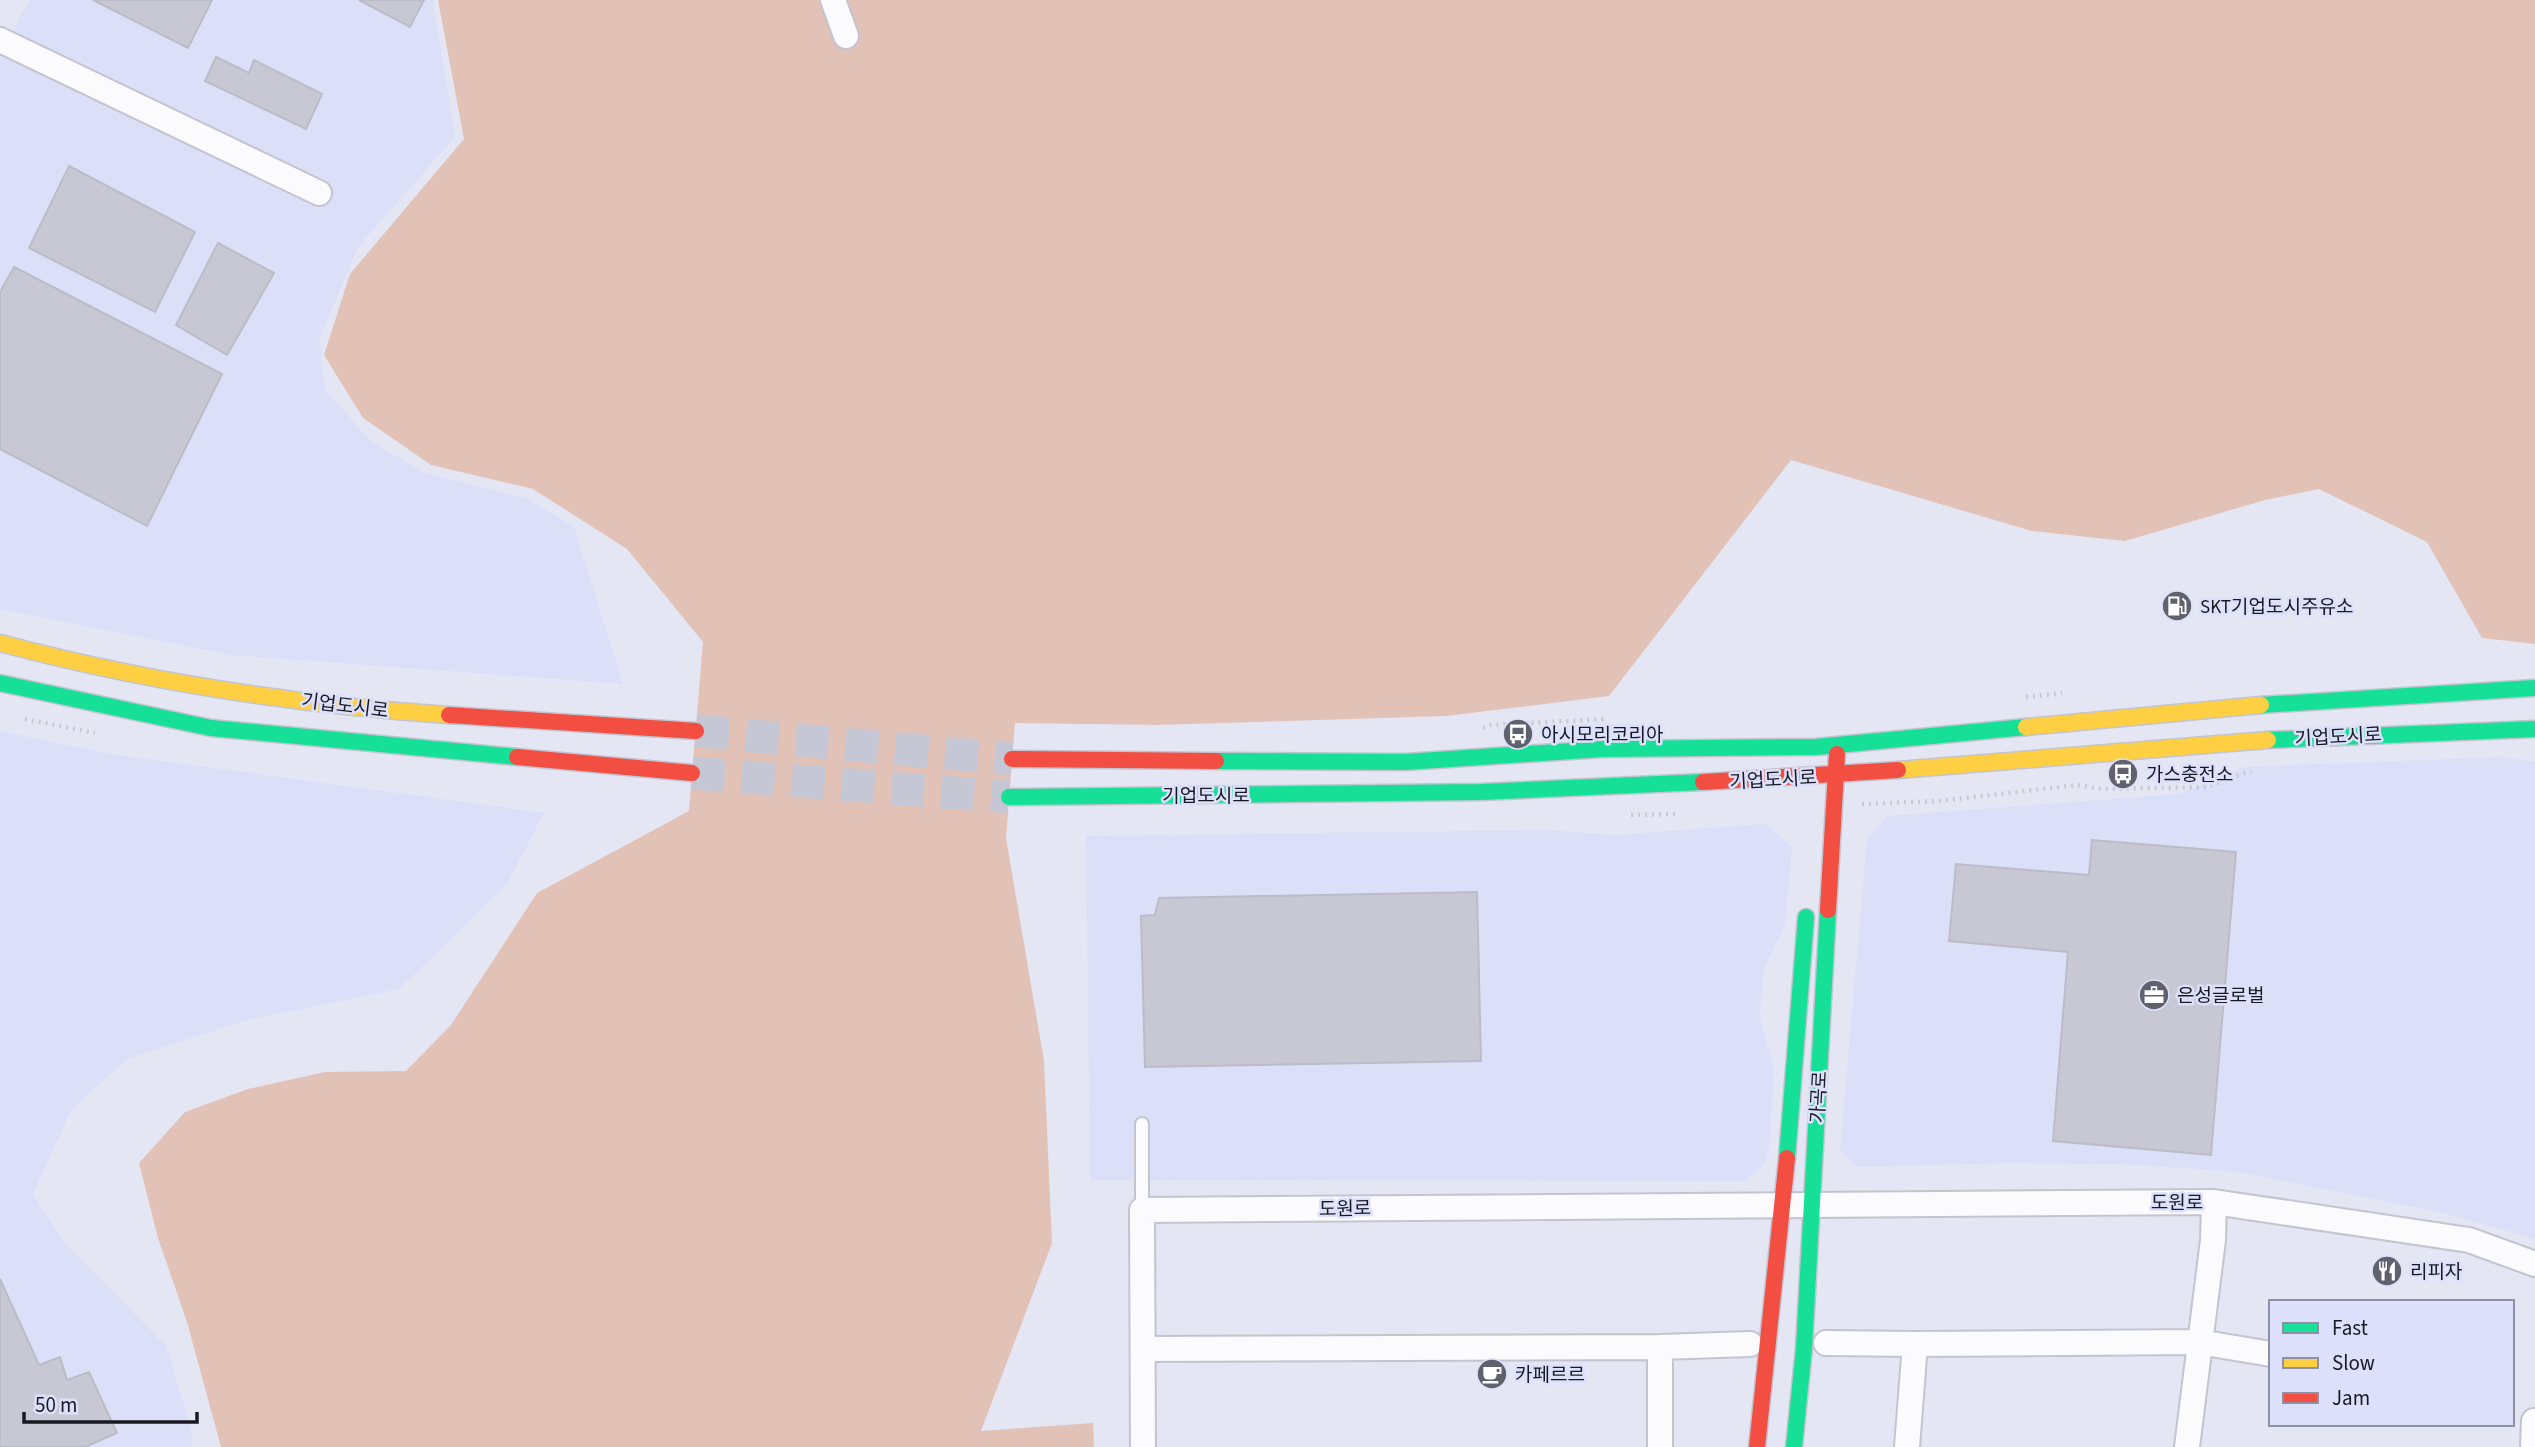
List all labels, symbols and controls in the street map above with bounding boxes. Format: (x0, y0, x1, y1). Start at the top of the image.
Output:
fuel station icon: SKT기업도시주유소 (2160, 589, 2194, 623)
place label: SKT기업도시주유소 (2200, 594, 2353, 621)
street label: 기업도시로 (300, 688, 390, 725)
bus stop icon: 아시모리코리아 (1501, 717, 1535, 751)
place label: 아시모리코리아 (1541, 722, 1663, 749)
street label: 기업도시로 (2294, 722, 2382, 753)
bus stop icon: 가스충전소 (2106, 757, 2140, 791)
place label: 가스충전소 (2146, 762, 2233, 789)
street label: 기업도시로 (1729, 765, 1817, 796)
street label: 기업도시로 (1162, 783, 1250, 810)
office icon: 은성글로벌 (2137, 978, 2171, 1012)
place label: 은성글로벌 (2177, 983, 2264, 1010)
street label: 가곡로 (1805, 1070, 1834, 1124)
street label: 도원로 (2151, 1190, 2203, 1217)
street label: 도원로 (1319, 1196, 1371, 1223)
restaurant icon: 리피자 (2370, 1254, 2404, 1288)
place label: 리피자 (2410, 1259, 2462, 1286)
legend (2269, 1300, 2514, 1426)
text: Fast (2332, 1313, 2368, 1343)
text: Slow (2332, 1348, 2375, 1378)
cafe icon: 카페르르 (1475, 1357, 1509, 1391)
place label: 카페르르 (1515, 1362, 1585, 1389)
scale bar (24, 1380, 198, 1424)
text: Jam (2332, 1383, 2370, 1413)
text: 50 m (35, 1390, 77, 1420)

